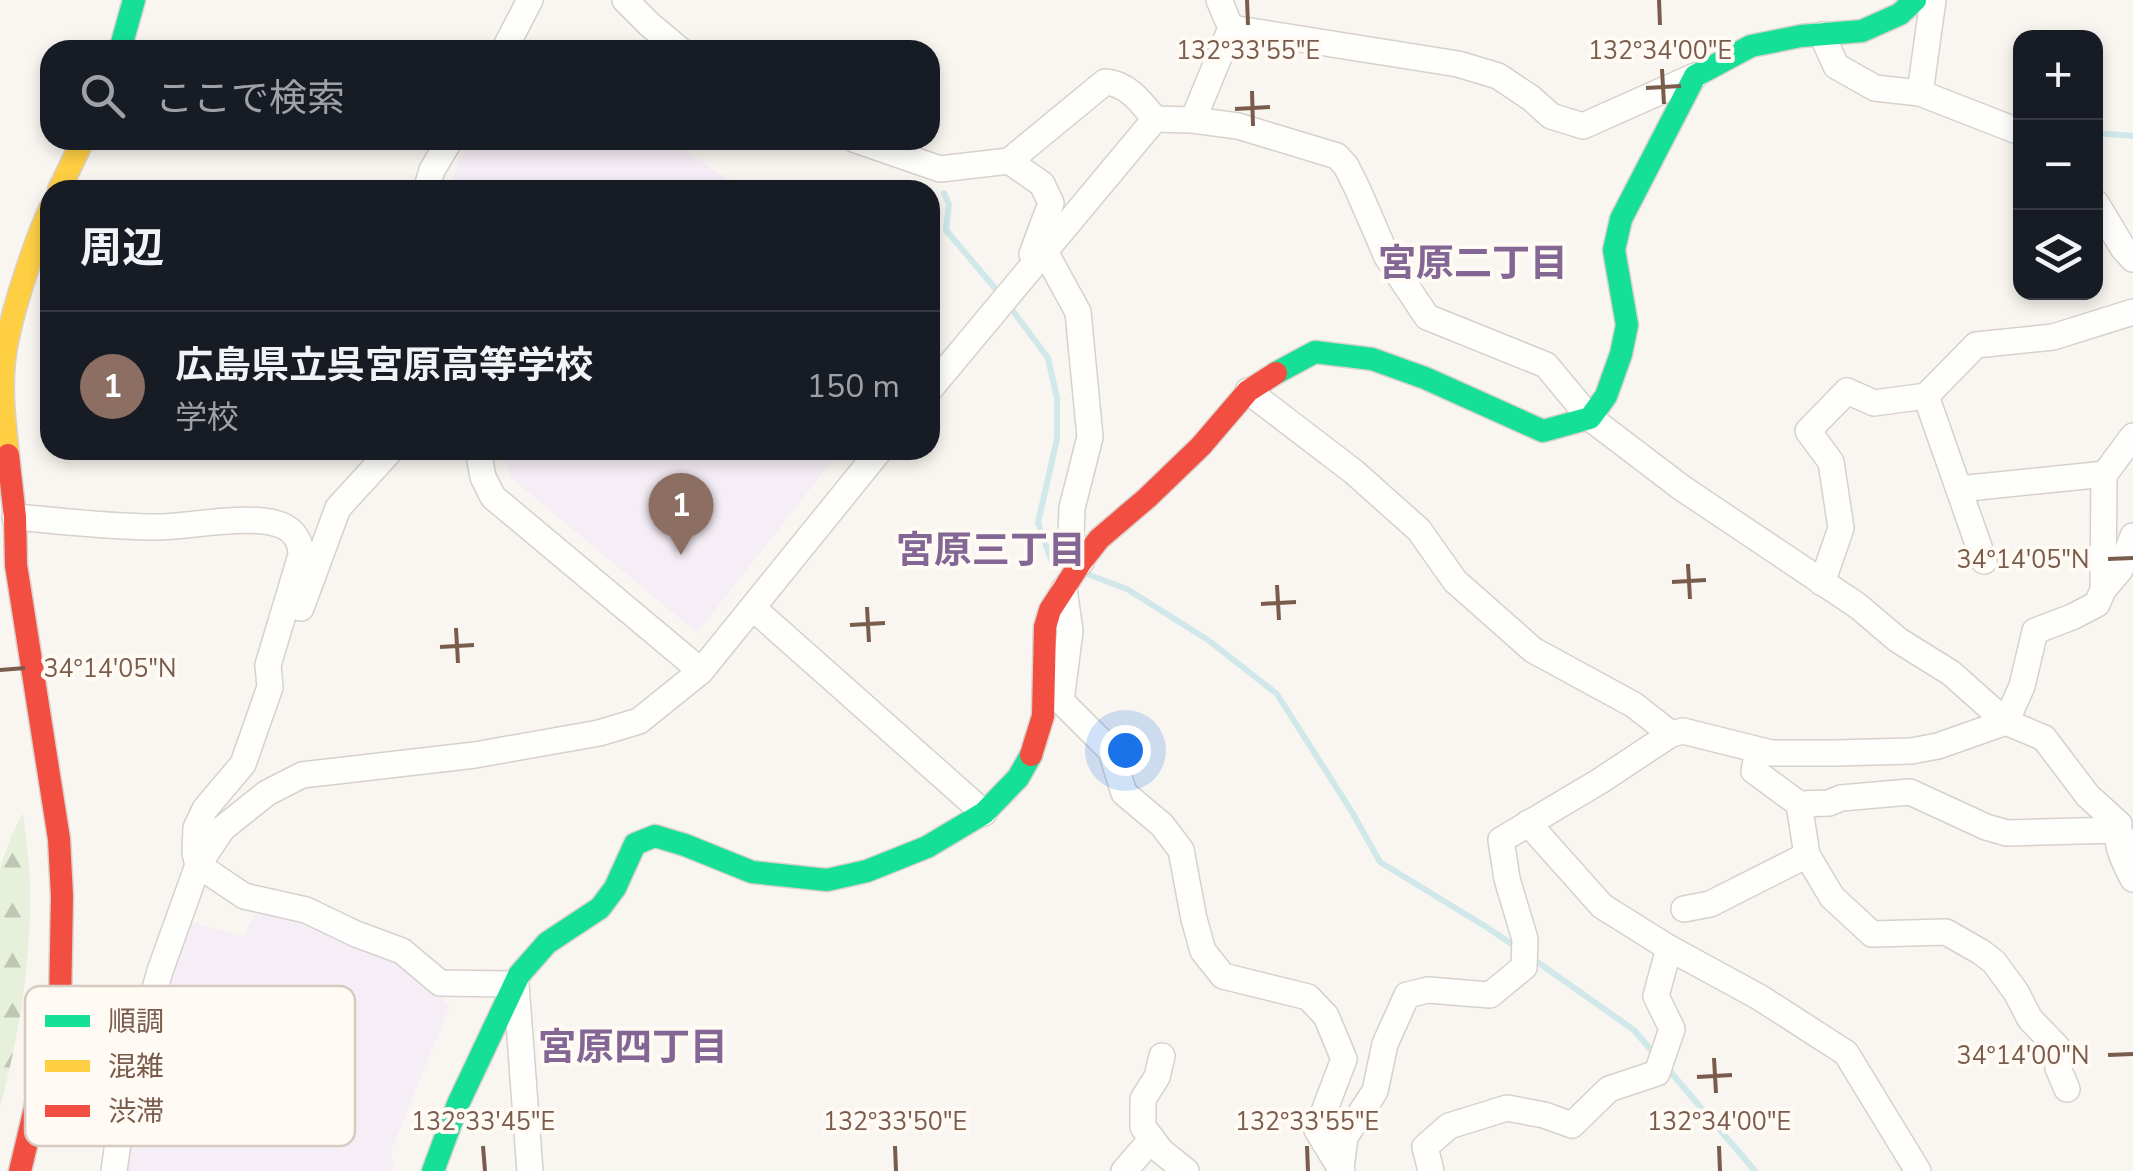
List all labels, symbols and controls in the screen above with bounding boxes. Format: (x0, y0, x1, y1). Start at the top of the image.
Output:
map controls (2013, 30, 2103, 300)
button: + (2013, 30, 2103, 120)
text: 132°33'55"E (1176, 34, 1320, 68)
text: 132°34'00"E (1588, 34, 1732, 68)
search box (40, 40, 940, 150)
icon: search (75, 68, 130, 123)
text: ここで検索 (155, 73, 345, 124)
button: − (2013, 120, 2103, 210)
button: layers (2013, 210, 2103, 300)
text: 周辺 (80, 220, 164, 277)
district label: 宮原二丁目 (1378, 238, 1568, 289)
text: 広島県立呉宮原高等学校 (175, 340, 593, 391)
text: 1 (103, 365, 122, 408)
text: 150 m (807, 365, 900, 408)
text: 学校 (175, 396, 239, 439)
pin: 1 (648, 472, 714, 555)
district label: 宮原三丁目 (896, 525, 1086, 576)
text: 34°14'05"N (1956, 543, 2090, 577)
text: 34°14'05"N (43, 652, 177, 686)
your location (1100, 725, 1151, 776)
legend (25, 986, 355, 1146)
text: 順調 (108, 1003, 164, 1041)
district label: 宮原四丁目 (538, 1022, 728, 1073)
text: 34°14'00"N (1956, 1039, 2090, 1073)
text: 混雑 (108, 1048, 164, 1086)
text: 渋滞 (108, 1093, 164, 1131)
text: 132°33'45"E (411, 1105, 555, 1139)
text: 132°33'50"E (823, 1105, 967, 1139)
text: 132°33'55"E (1235, 1105, 1379, 1139)
text: 132°34'00"E (1647, 1105, 1791, 1139)

